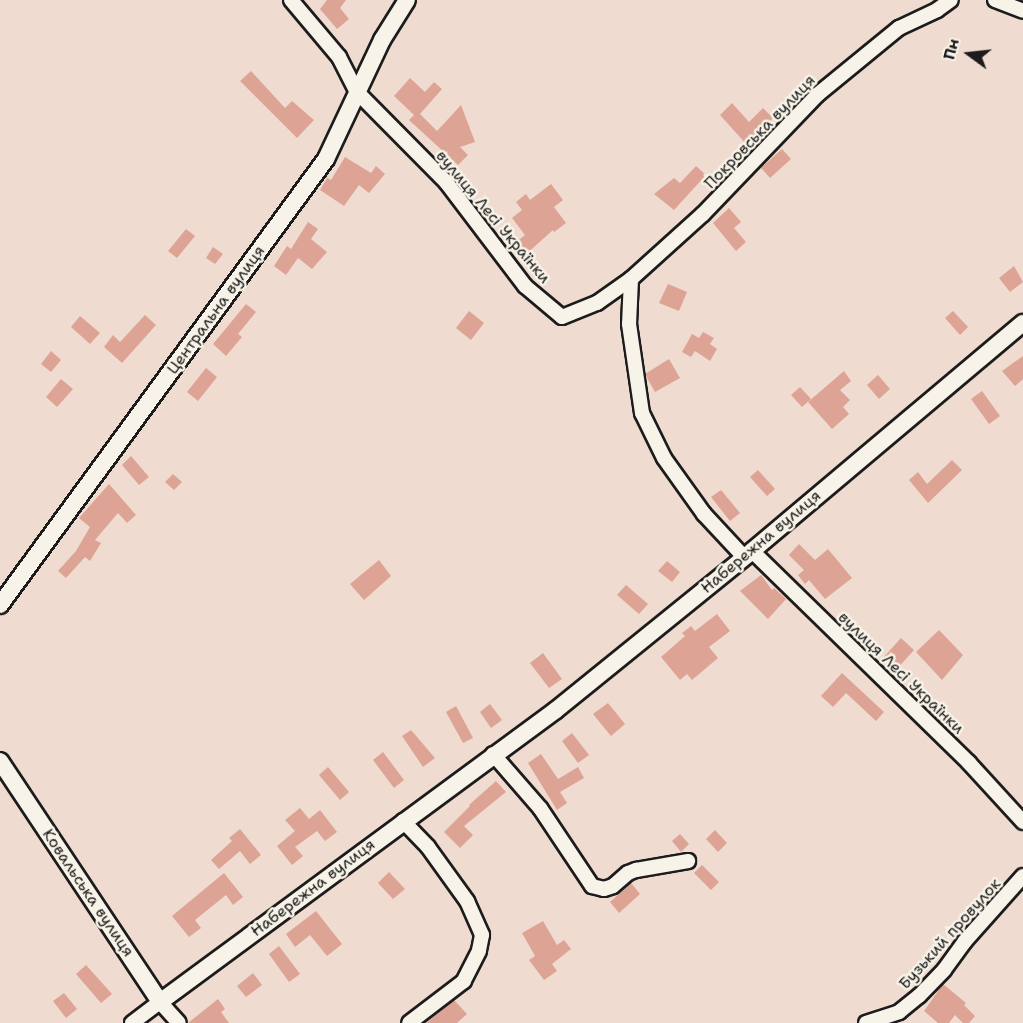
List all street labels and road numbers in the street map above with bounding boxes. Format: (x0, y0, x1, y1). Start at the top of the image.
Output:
street label: Покровська вулиця (701, 71, 819, 193)
street label: вулиця Лесі Українки (432, 147, 554, 287)
street label: Центральна вулиця (163, 242, 269, 378)
street label: Набережна вулиця (697, 486, 825, 598)
street label: вулиця Лесі Українки (834, 608, 968, 738)
street label: Ковальська вулиця (38, 825, 138, 961)
street label: Набережна вулиця (247, 835, 379, 941)
street label: Бузький провулок (895, 875, 1005, 993)

